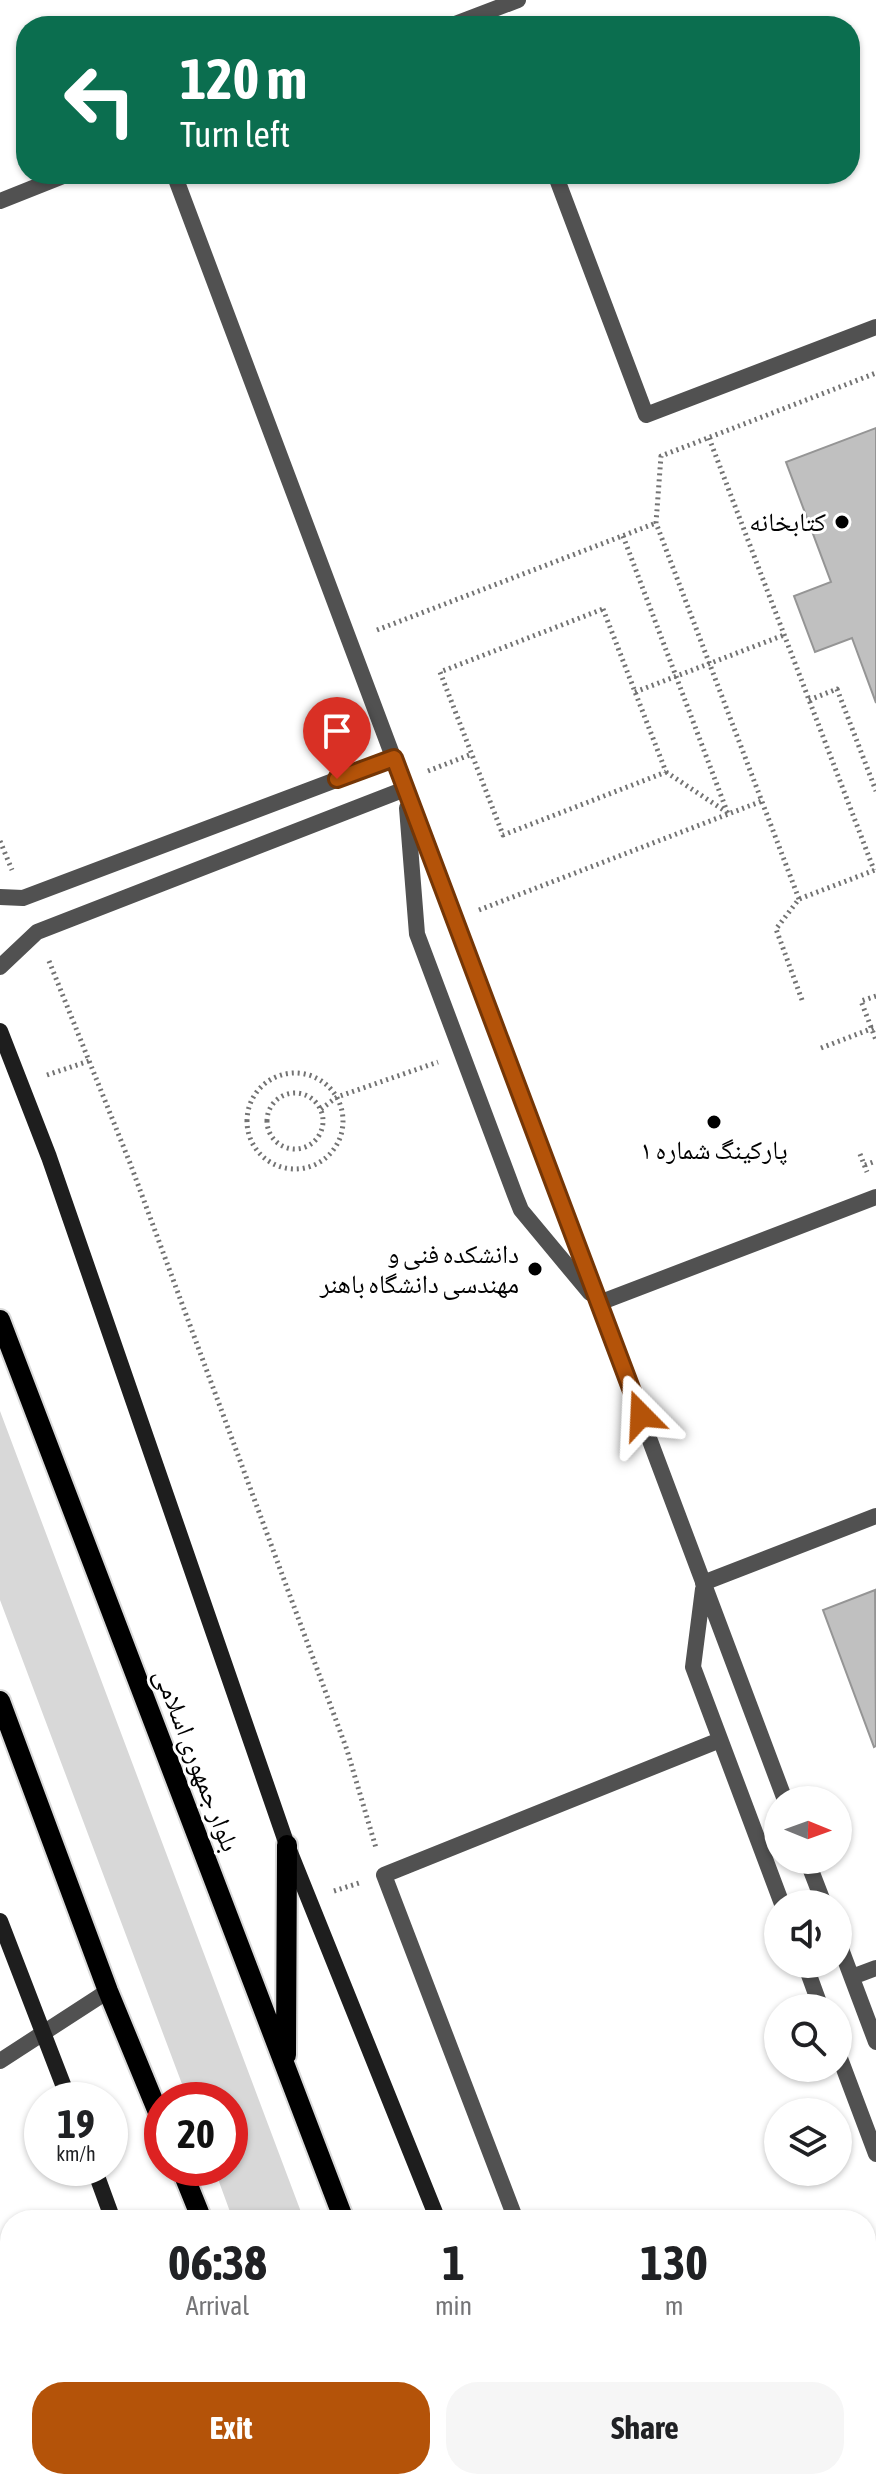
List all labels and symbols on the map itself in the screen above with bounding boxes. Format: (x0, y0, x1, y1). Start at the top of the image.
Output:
place label: کتابخانه (749, 507, 826, 537)
marker: کتابخانه (833, 513, 851, 531)
pin (303, 697, 371, 779)
marker: پارکینگ شماره ۱ (705, 1113, 723, 1131)
place label: پارکینگ شماره ۱ (640, 1135, 788, 1166)
place label: دانشکده فنی و مهندسی دانشگاه باهنر (319, 1239, 519, 1300)
marker: دانشکده فنی و مهندسی دانشگاه باهنر (526, 1260, 544, 1278)
position arrow (599, 1373, 683, 1457)
street label: بلوار جمهوری اسلامی (147, 1664, 246, 1856)
north arrow (764, 1786, 852, 1874)
speed limit sign: 20 (144, 2082, 248, 2186)

